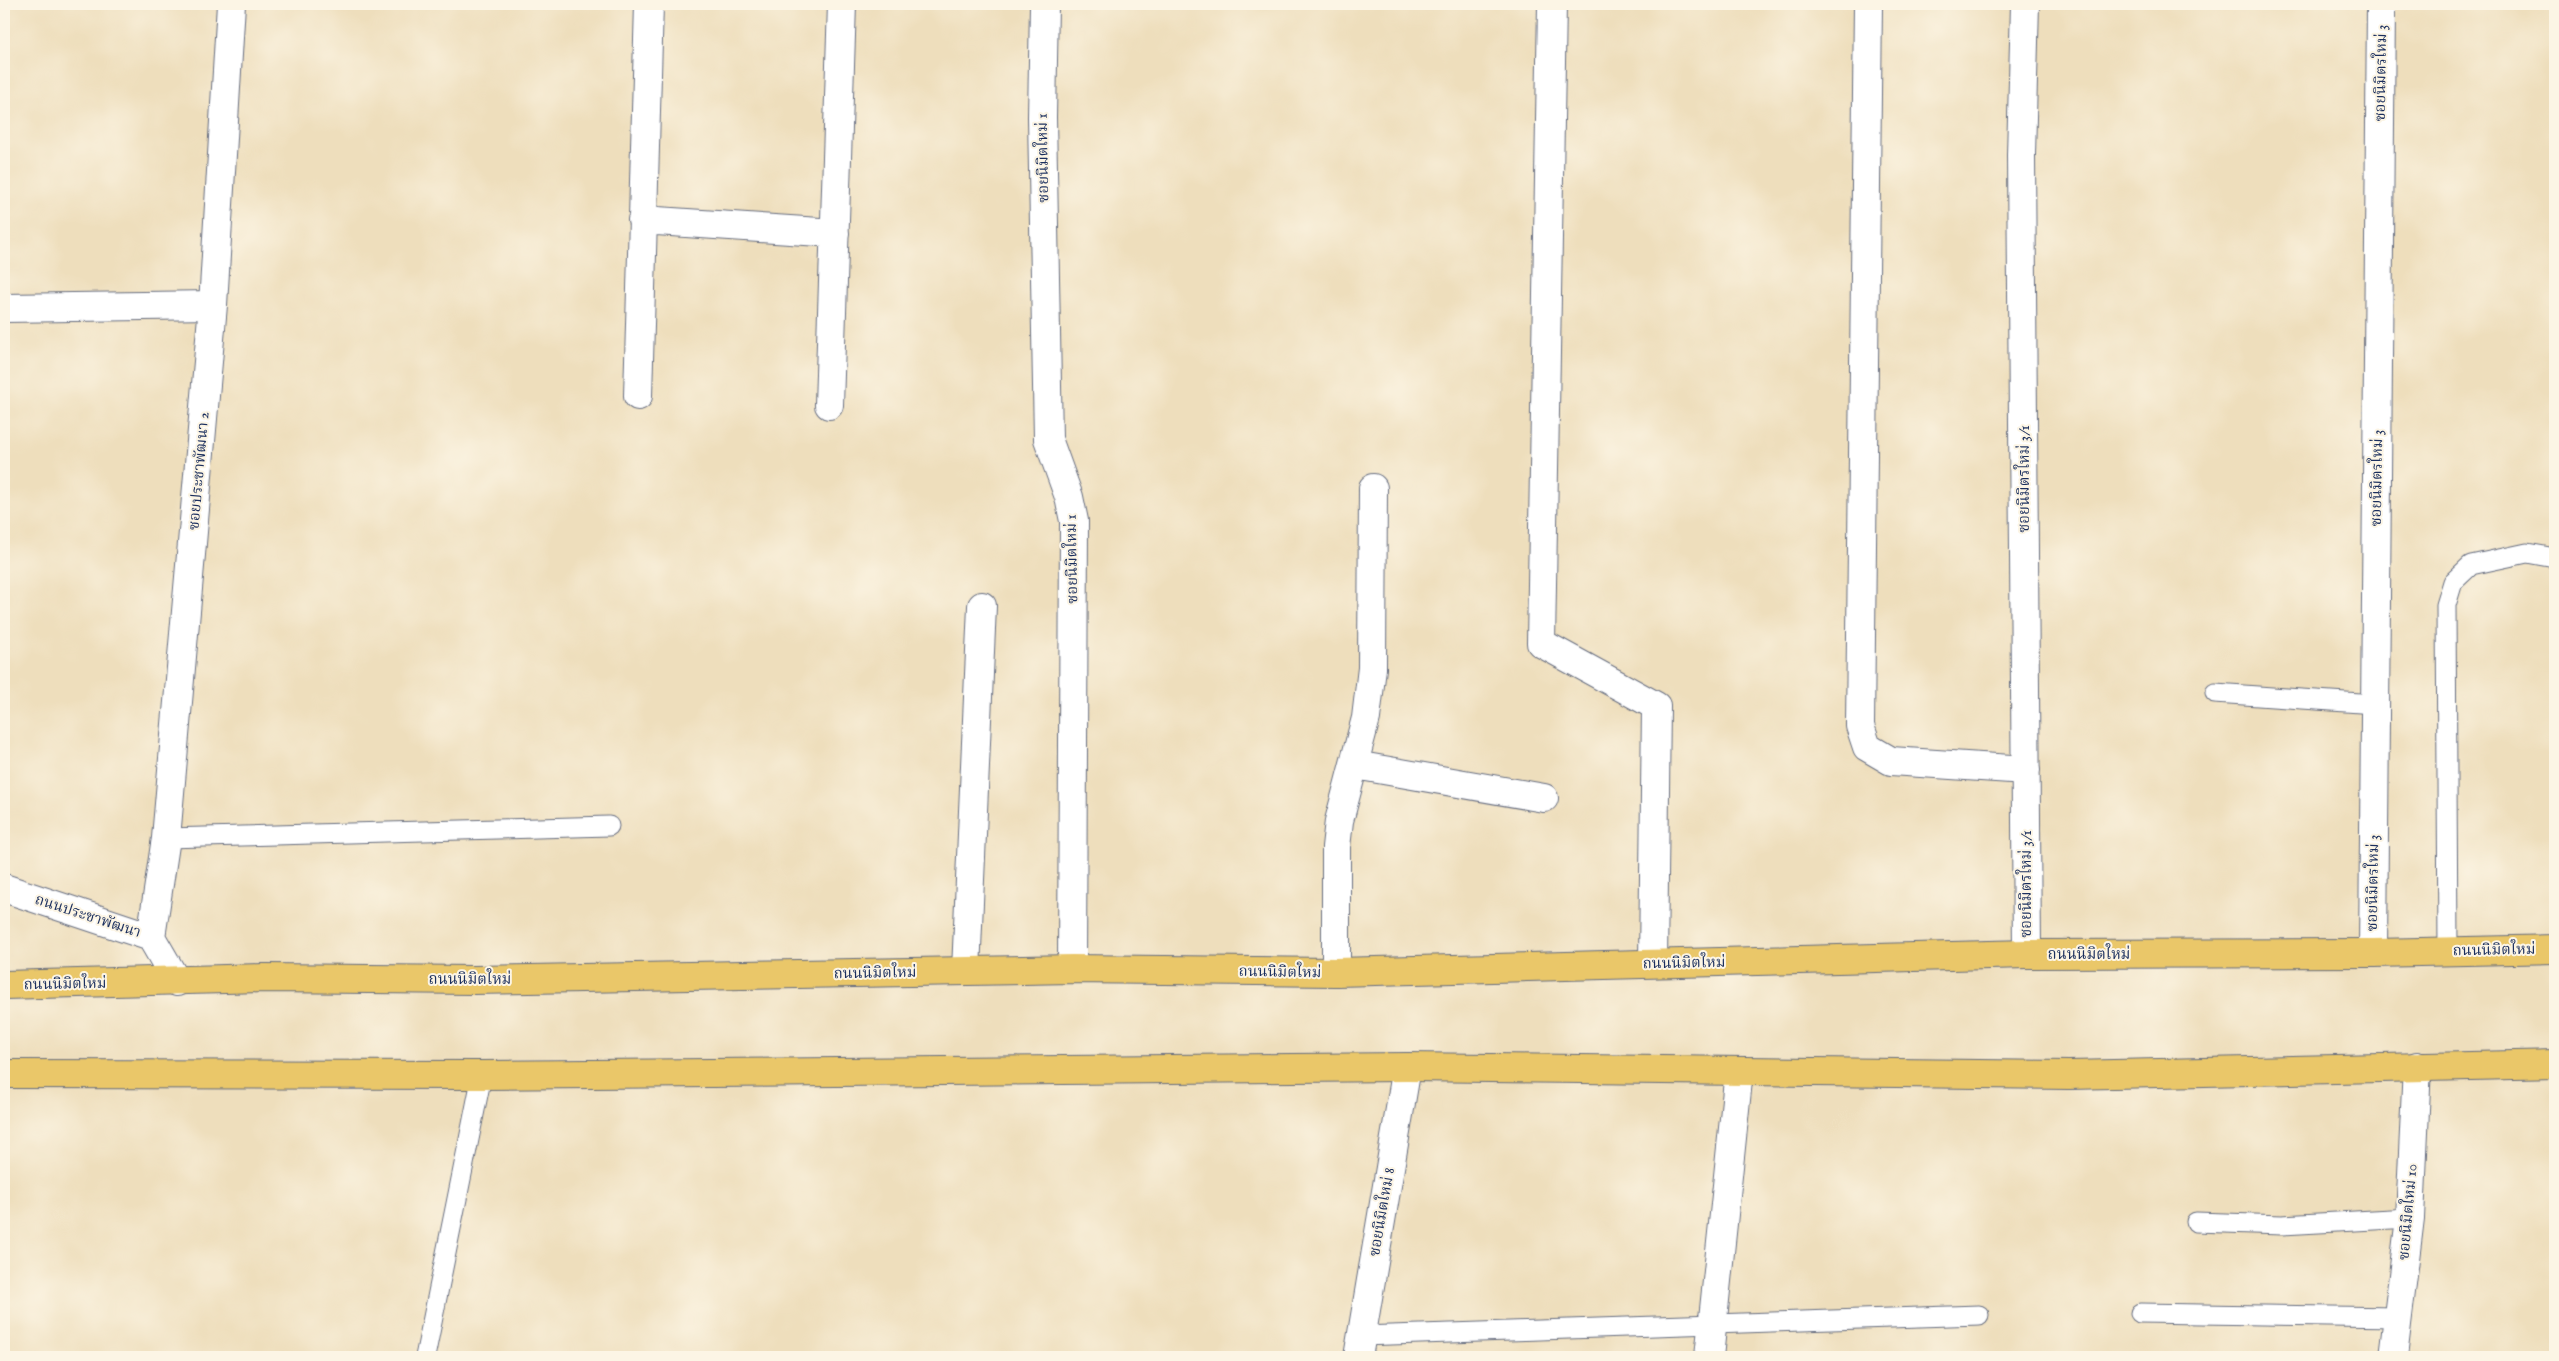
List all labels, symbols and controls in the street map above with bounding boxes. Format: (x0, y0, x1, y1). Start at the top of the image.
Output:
street label: ซอยนิมิตรใหม่ 3 (2369, 24, 2391, 122)
street label: ซอยนิมิตใหม่ 1 (1031, 113, 1053, 203)
street label: ซอยประชาพัฒนา 2 (184, 411, 214, 531)
street label: ซอยนิมิตรใหม่ 3/1 (2013, 425, 2034, 533)
street label: ซอยนิมิตรใหม่ 3 (2365, 429, 2387, 527)
street label: ซอยนิมิตใหม่ 1 (1060, 514, 1082, 604)
street label: ซอยนิมิตรใหม่ 3/1 (2015, 830, 2036, 938)
street label: ซอยนิมิตรใหม่ 3 (2361, 834, 2383, 932)
street label: ถนนประชาพัฒนา (33, 890, 143, 942)
street label: ถนนนิมิตใหม่ (2452, 938, 2536, 960)
street label: ถนนนิมิตใหม่ (2048, 943, 2130, 964)
street label: ถนนนิมิตใหม่ (1642, 951, 1726, 973)
street label: ถนนนิมิตใหม่ (1238, 960, 1322, 982)
street label: ถนนนิมิตใหม่ (833, 961, 917, 983)
street label: ถนนนิมิตใหม่ (429, 968, 511, 989)
street label: ถนนนิมิตใหม่ (23, 972, 107, 994)
street label: ซอยนิมิตใหม่ 10 (2392, 1163, 2422, 1261)
street label: ซอยนิมิตใหม่ 8 (1363, 1166, 1399, 1258)

